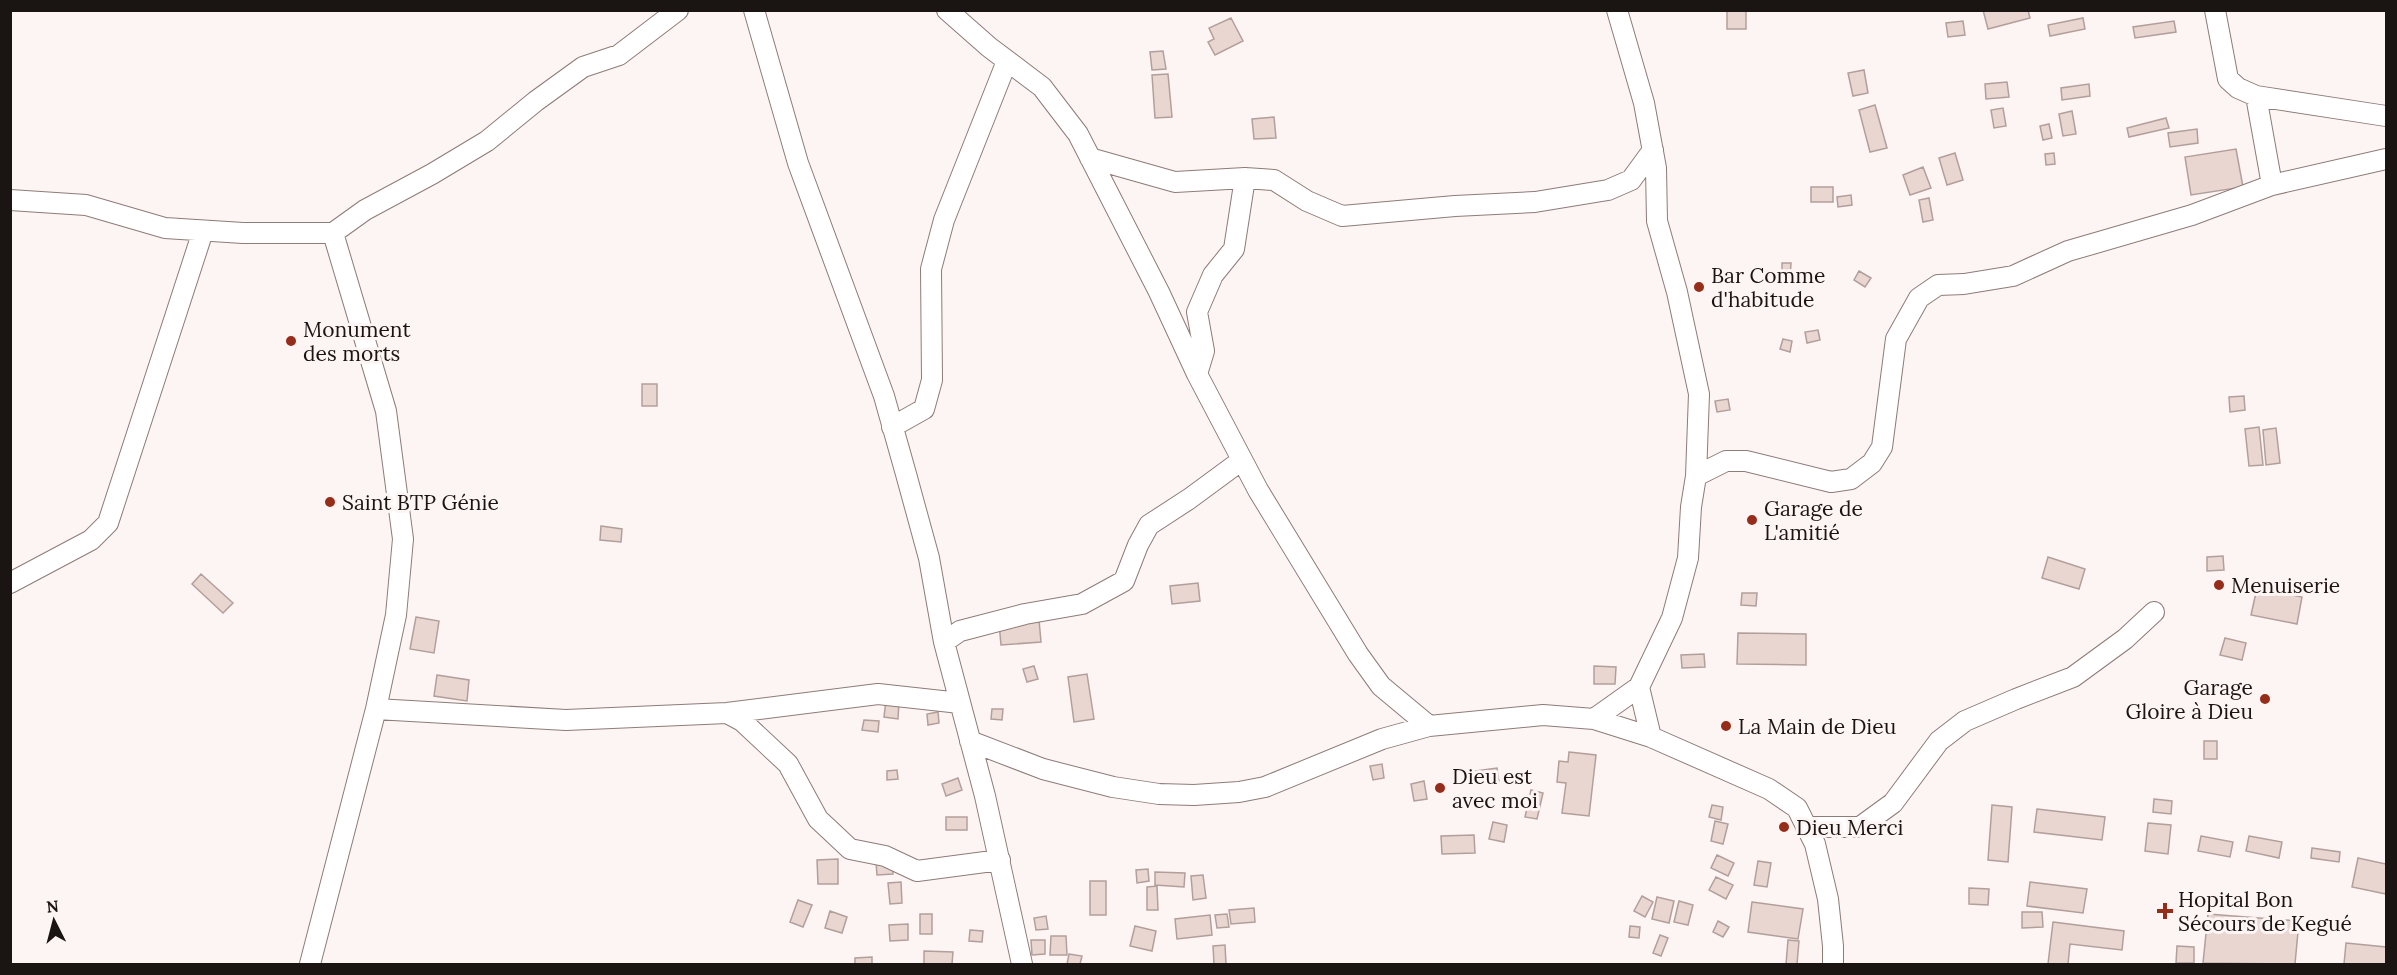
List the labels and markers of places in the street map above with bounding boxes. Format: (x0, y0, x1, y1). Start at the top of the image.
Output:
place label: Bar Comme d'habitude (1711, 262, 1825, 313)
marker: Bar Comme d'habitude (1692, 280, 1706, 294)
place label: Monument des morts (303, 316, 411, 367)
marker: Monument des morts (284, 334, 298, 348)
place label: Saint BTP Génie (342, 489, 499, 516)
marker: Saint BTP Génie (323, 495, 337, 509)
place label: Garage de L'amitié (1764, 495, 1863, 546)
marker: Garage de L'amitié (1745, 513, 1759, 527)
place label: Menuiserie (2231, 572, 2340, 599)
marker: Menuiserie (2212, 578, 2226, 592)
place label: Garage Gloire à Dieu (2125, 674, 2253, 725)
marker: Garage Gloire à Dieu (2258, 692, 2272, 706)
place label: La Main de Dieu (1738, 713, 1896, 740)
marker: La Main de Dieu (1719, 719, 1733, 733)
place label: Dieu est avec moi (1452, 763, 1538, 814)
marker: Dieu est avec moi (1433, 781, 1447, 795)
place label: Dieu Merci (1796, 814, 1904, 841)
marker: Dieu Merci (1777, 820, 1791, 834)
place label: Hopital Bon Sécours de Kegué (2178, 886, 2352, 937)
marker: Hopital Bon Sécours de Kegué (2156, 902, 2174, 920)

